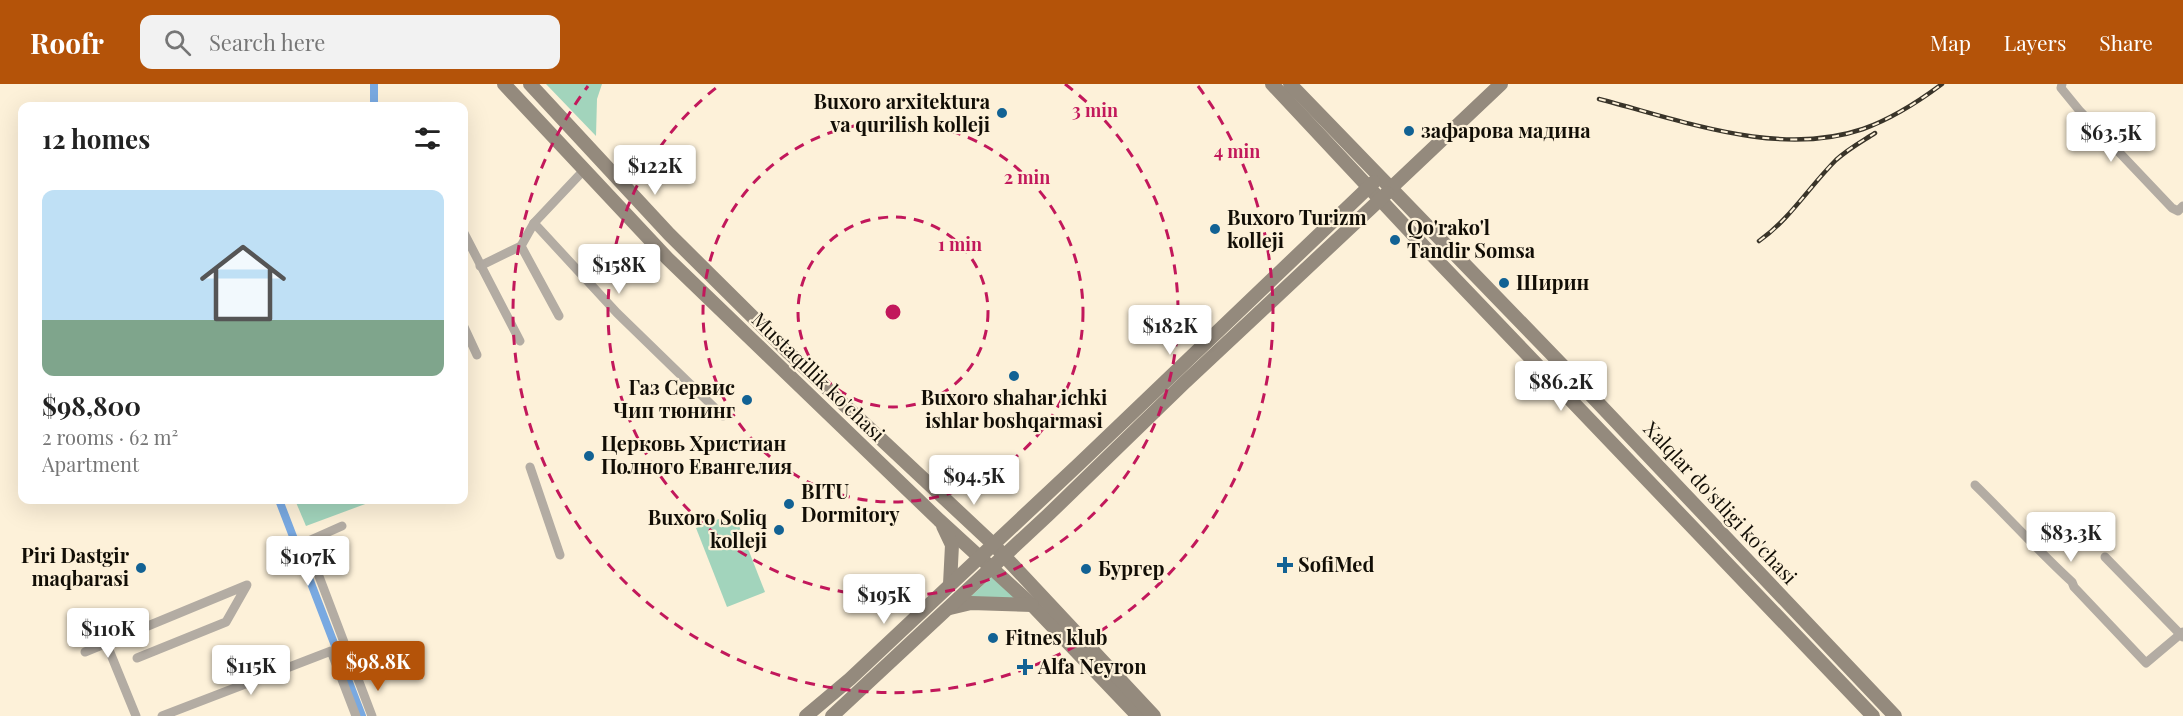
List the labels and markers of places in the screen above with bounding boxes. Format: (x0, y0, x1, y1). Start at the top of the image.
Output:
place label: Buxoro arxitektura va qurilish kolleji (813, 87, 991, 137)
marker: Buxoro arxitektura va qurilish kolleji (995, 106, 1009, 120)
pin: $63.5K (2062, 112, 2160, 163)
place label: зафарова мадина (1421, 116, 1591, 143)
marker: зафарова мадина (1402, 124, 1416, 138)
pin: $122K (613, 145, 697, 196)
place label: Buxoro Turizm kolleji (1227, 203, 1367, 253)
place label: Qo'rako'l Tandir Somsa (1407, 213, 1536, 263)
marker: Buxoro Turizm kolleji (1208, 222, 1222, 236)
marker: Qo'rako'l Tandir Somsa (1388, 233, 1402, 247)
pin: $158K (577, 244, 661, 295)
place label: Ширин (1516, 268, 1590, 295)
marker: Ширин (1497, 276, 1511, 290)
centre of rings (883, 302, 903, 322)
pin: $182K (1128, 305, 1212, 356)
pin: $86.2K (1512, 361, 1610, 412)
marker: Buxoro shahar ichki ishlar boshqarmasi (1007, 369, 1021, 383)
place label: Газ Сервис Чип тюнинг (613, 373, 735, 423)
place label: Buxoro shahar ichki ishlar boshqarmasi (921, 383, 1107, 433)
marker: Газ Сервис Чип тюнинг (740, 393, 754, 407)
place label: Церковь Христиан Полного Евангелия (601, 429, 793, 479)
marker: Церковь Христиан Полного Евангелия (582, 449, 596, 463)
pin: $94.5K (925, 455, 1023, 506)
place label: BITU Dormitory (801, 477, 900, 527)
marker: BITU Dormitory (782, 497, 796, 511)
place label: Buxoro Soliq kolleji (648, 503, 767, 553)
pin: $83.3K (2022, 512, 2120, 563)
marker: Buxoro Soliq kolleji (772, 523, 786, 537)
pin: $107K (266, 536, 350, 587)
place label: Piri Dastgir maqbarasi (21, 541, 130, 591)
place label: SofiMed (1298, 550, 1374, 577)
place label: Бургер (1098, 554, 1165, 581)
marker: SofiMed (1276, 556, 1294, 574)
marker: Piri Dastgir maqbarasi (134, 561, 148, 575)
marker: Бургер (1079, 562, 1093, 576)
pin: $195K (842, 574, 926, 625)
pin: $110K (66, 608, 150, 659)
place label: Fitnes klub (1005, 623, 1107, 650)
marker: Fitnes klub (986, 631, 1000, 645)
pin: $98.8K (329, 641, 427, 692)
pin: $115K (209, 645, 293, 696)
place label: Alfa Neyron (1037, 652, 1147, 679)
marker: Alfa Neyron (1016, 658, 1034, 676)

